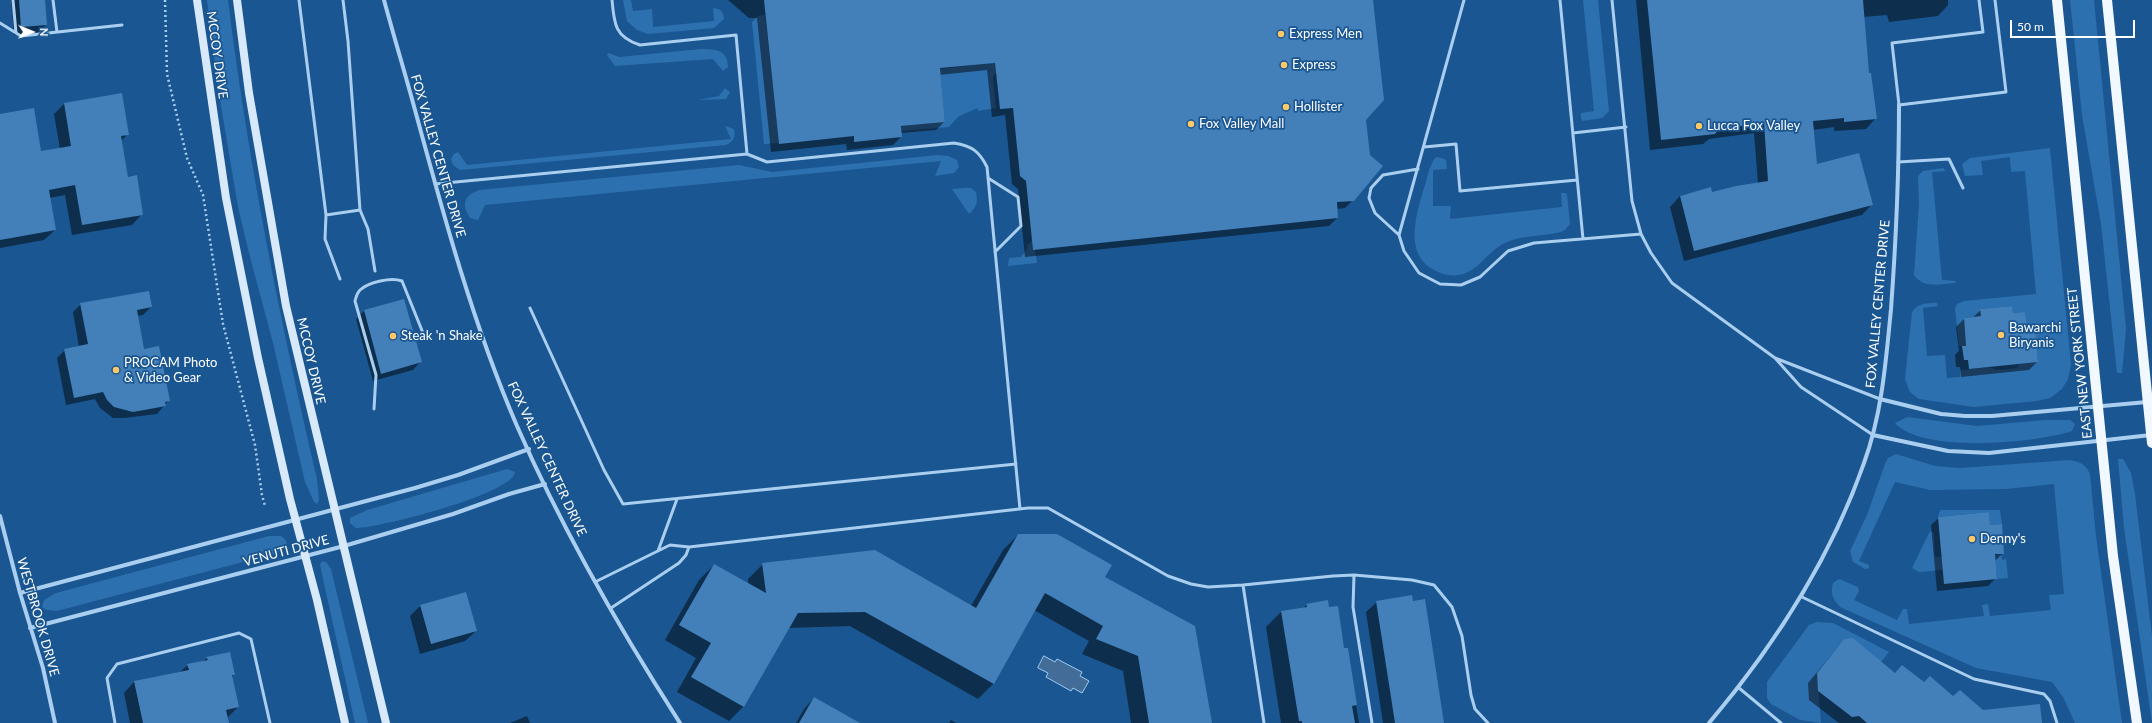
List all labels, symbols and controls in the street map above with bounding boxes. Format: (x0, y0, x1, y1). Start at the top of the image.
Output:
street label: MCCOY DRIVE (203, 10, 231, 100)
north arrow (12, 12, 52, 52)
scale bar (2012, 12, 2137, 38)
text: 50 m (2017, 19, 2044, 34)
place label: Express Men (1289, 26, 1362, 42)
text: N (38, 28, 51, 37)
marker: Express Men (1276, 29, 1286, 39)
place label: Express (1292, 57, 1336, 73)
marker: Express (1279, 60, 1289, 70)
street label: FOX VALLEY CENTER DRIVE (407, 73, 469, 239)
place label: Hollister (1294, 99, 1342, 115)
marker: Hollister (1281, 102, 1291, 112)
place label: Fox Valley Mall (1199, 116, 1284, 132)
place label: Lucca Fox Valley (1707, 118, 1800, 134)
marker: Fox Valley Mall (1186, 119, 1196, 129)
marker: Lucca Fox Valley (1694, 121, 1704, 131)
street label: FOX VALLEY CENTER DRIVE (1863, 219, 1893, 389)
street label: EAST NEW YORK STREET (2064, 286, 2096, 440)
street label: MCCOY DRIVE (293, 316, 329, 406)
place label: Bawarchi Biryanis (2009, 320, 2061, 351)
place label: Steak 'n Shake (401, 328, 483, 344)
marker: Bawarchi Biryanis (1996, 330, 2006, 340)
marker: Steak 'n Shake (388, 331, 398, 341)
place label: PROCAM Photo & Video Gear (124, 355, 217, 386)
marker: PROCAM Photo & Video Gear (111, 365, 121, 375)
street label: FOX VALLEY CENTER DRIVE (504, 379, 590, 539)
place label: Denny's (1980, 531, 2026, 547)
street label: VENUTI DRIVE (241, 532, 331, 570)
marker: Denny's (1967, 534, 1977, 544)
street label: WESTBROOK DRIVE (14, 556, 62, 678)

